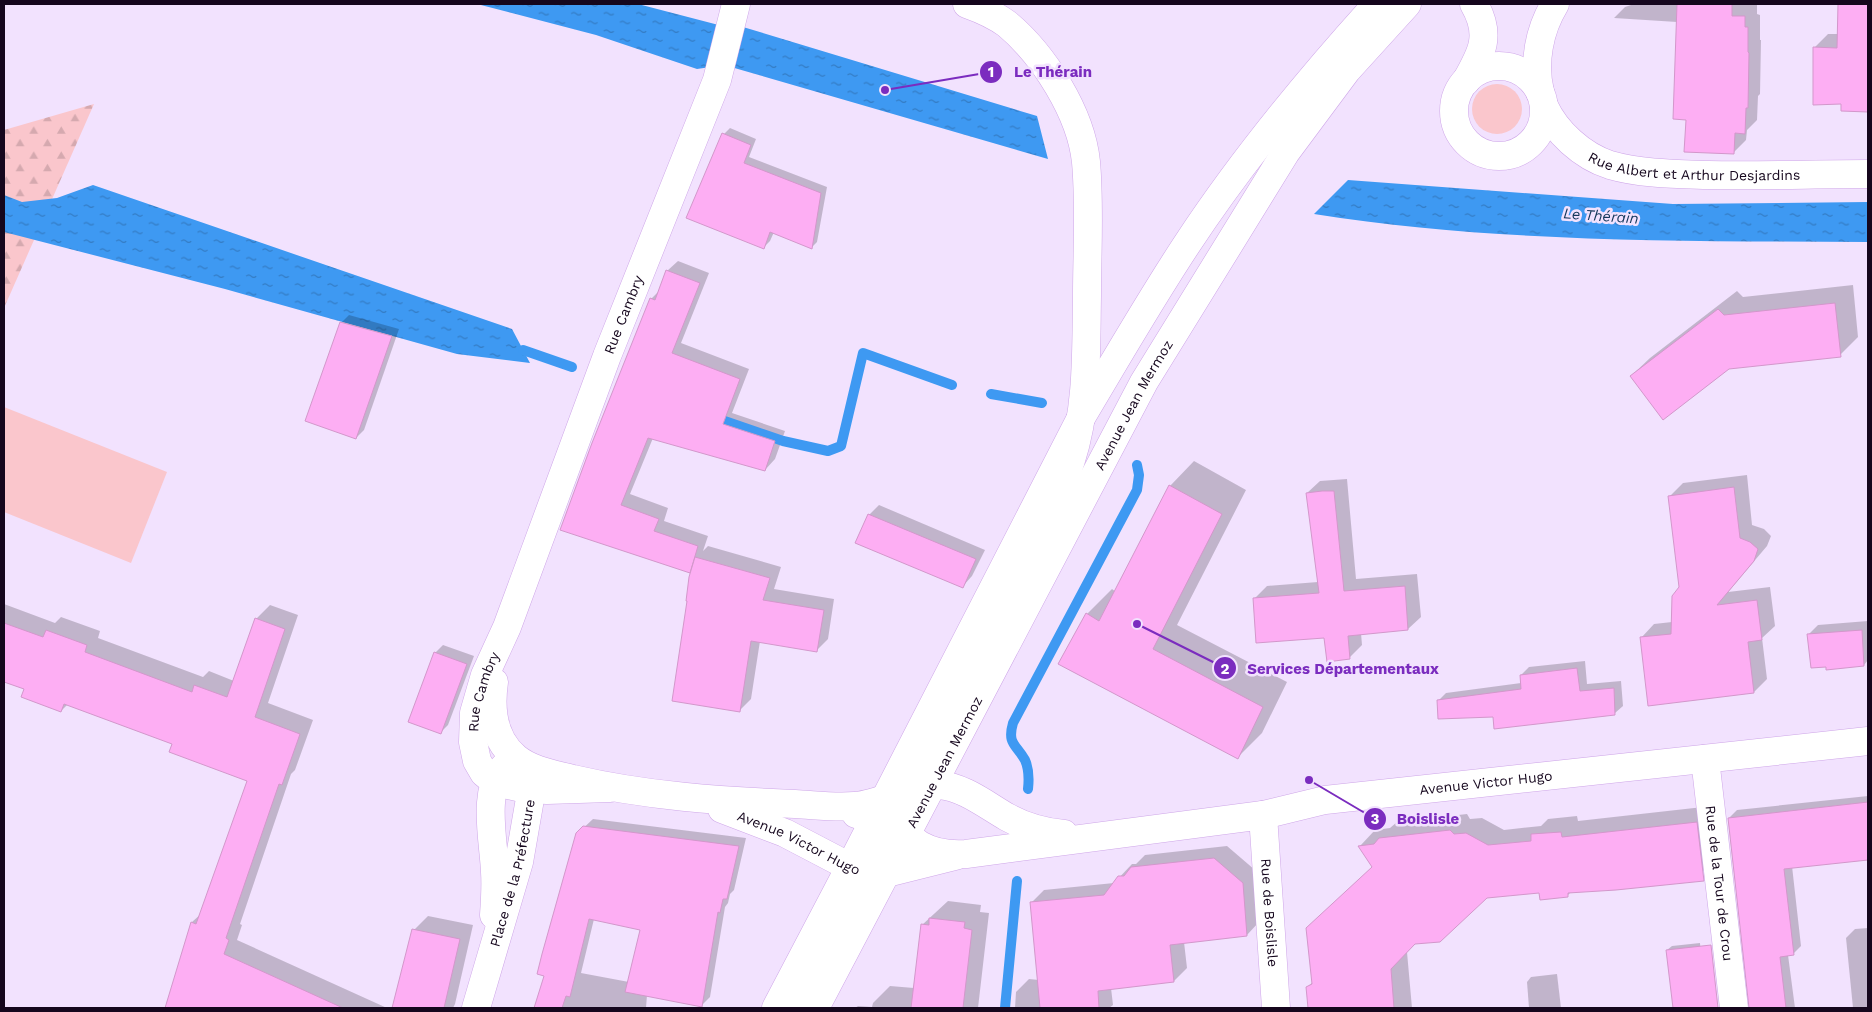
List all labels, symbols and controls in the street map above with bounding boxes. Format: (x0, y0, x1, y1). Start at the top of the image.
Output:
callout: Le Thérain (979, 57, 1102, 87)
text: 1 (988, 63, 994, 81)
text: Le Thérain (1014, 63, 1092, 81)
street label: Rue Albert et Arthur Desjardins (1586, 149, 1800, 183)
water label: Le Thérain (1563, 204, 1639, 228)
street label: Rue Cambry (601, 272, 647, 356)
street label: Avenue Jean Mermoz (1091, 337, 1176, 473)
street label: Rue Cambry (465, 648, 503, 732)
callout: Services Départementaux (1212, 653, 1449, 683)
text: 2 (1221, 660, 1230, 678)
text: Services Départementaux (1247, 660, 1439, 678)
street label: Avenue Jean Mermoz (903, 694, 985, 830)
street label: Avenue Victor Hugo (1419, 767, 1553, 798)
street label: Place de la Préfecture (487, 798, 538, 948)
callout: Boislisle (1362, 804, 1470, 834)
street label: Rue de la Tour de Crou (1702, 804, 1736, 962)
street label: Avenue Victor Hugo (735, 808, 862, 878)
text: 3 (1371, 810, 1380, 828)
text: Boislisle (1397, 810, 1460, 828)
street label: Rue de Boislisle (1258, 858, 1281, 968)

